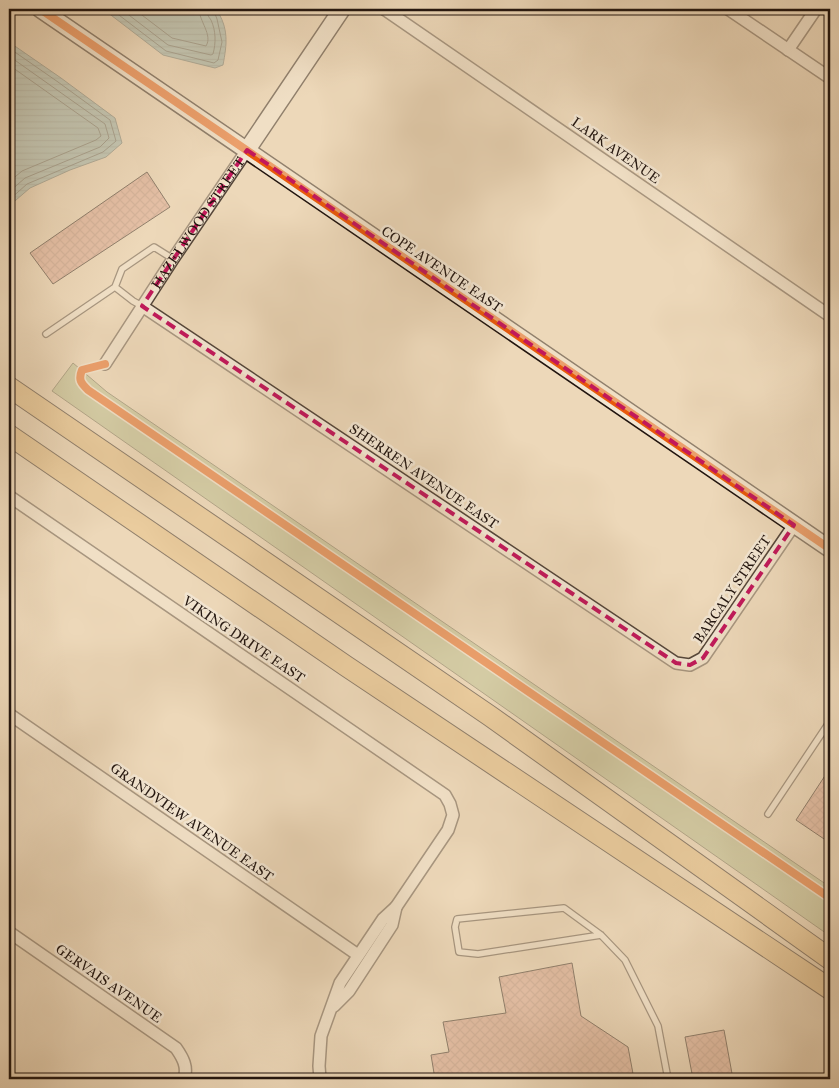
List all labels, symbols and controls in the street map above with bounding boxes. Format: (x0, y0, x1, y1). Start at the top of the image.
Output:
street label: LARK AVENUE (568, 114, 663, 187)
street label: HAZELWOOD STREET (148, 153, 249, 292)
street label: COPE AVENUE EAST (378, 223, 506, 316)
street label: SHERREN AVENUE EAST (346, 420, 502, 533)
street label: BARCALY STREET (690, 532, 775, 646)
street label: VIKING DRIVE EAST (179, 592, 308, 687)
street label: GRANDVIEW AVENUE EAST (107, 759, 277, 886)
street label: GERVAIS AVENUE (52, 940, 165, 1026)

